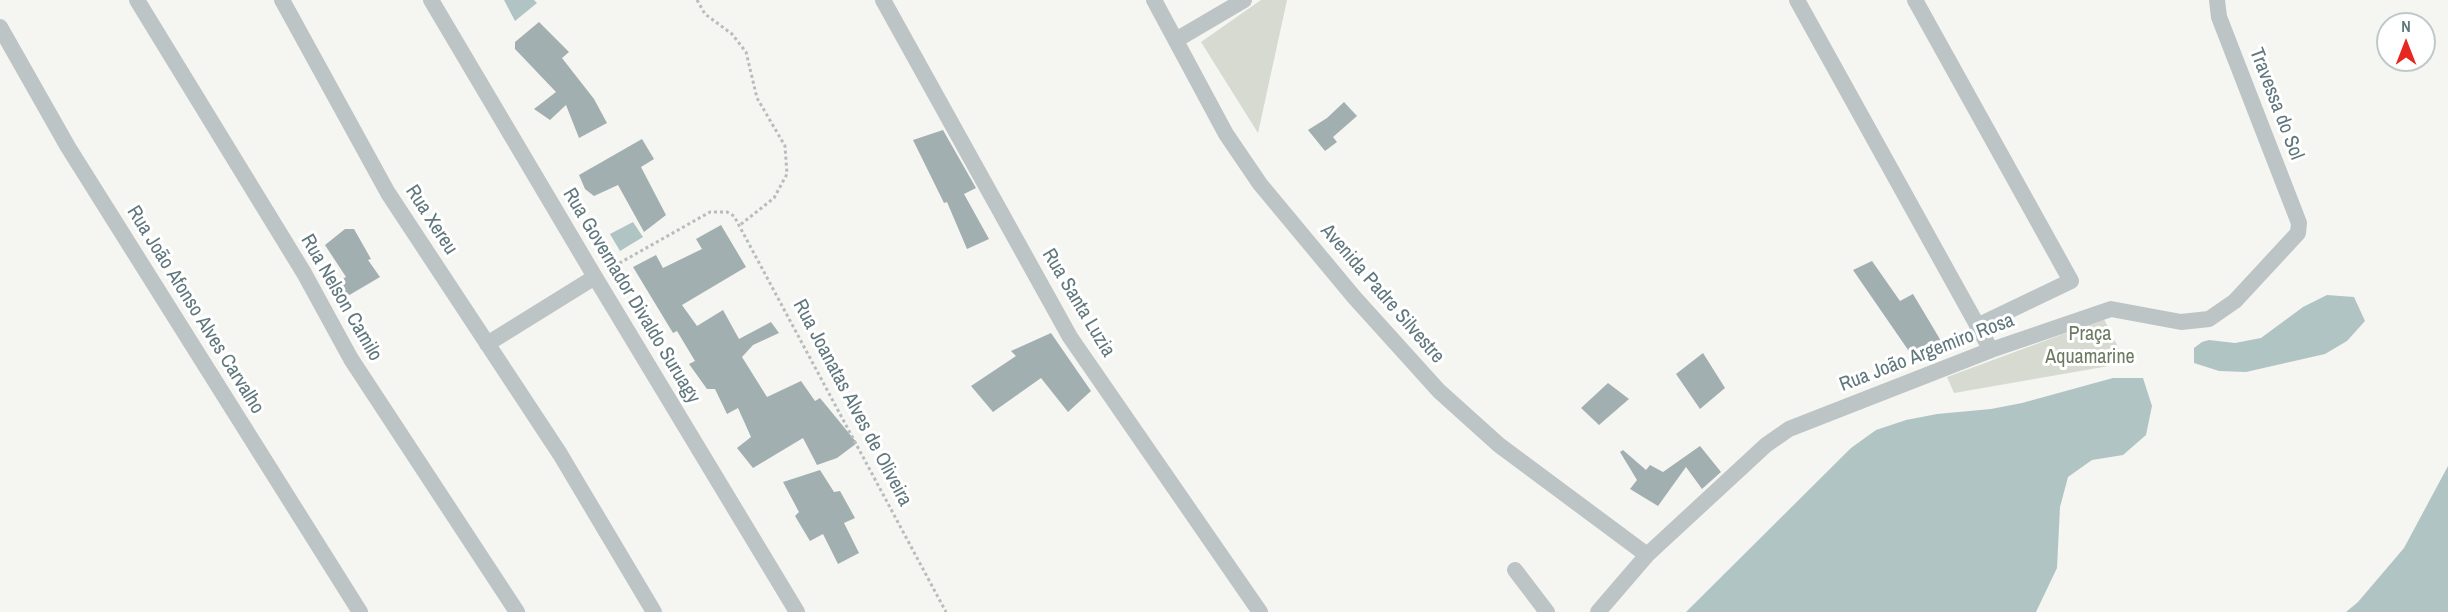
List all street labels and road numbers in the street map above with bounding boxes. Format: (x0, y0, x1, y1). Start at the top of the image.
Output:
street label: Travessa do Sol (2244, 45, 2308, 163)
street label: Rua Xereu (400, 181, 462, 259)
street label: Rua Governador Divaldo Suruagy (557, 184, 705, 408)
street label: Rua João Afonso Alves Carvalho (121, 202, 269, 418)
street label: Avenida Padre Silvestre (1315, 219, 1449, 369)
street label: Rua Nelson Camilo (295, 230, 387, 366)
street label: Rua Santa Luzia (1036, 244, 1120, 362)
street label: Rua Joanatas Alves de Oliveira (787, 296, 917, 510)
street label: Rua João Argemiro Rosa (1836, 309, 2018, 397)

